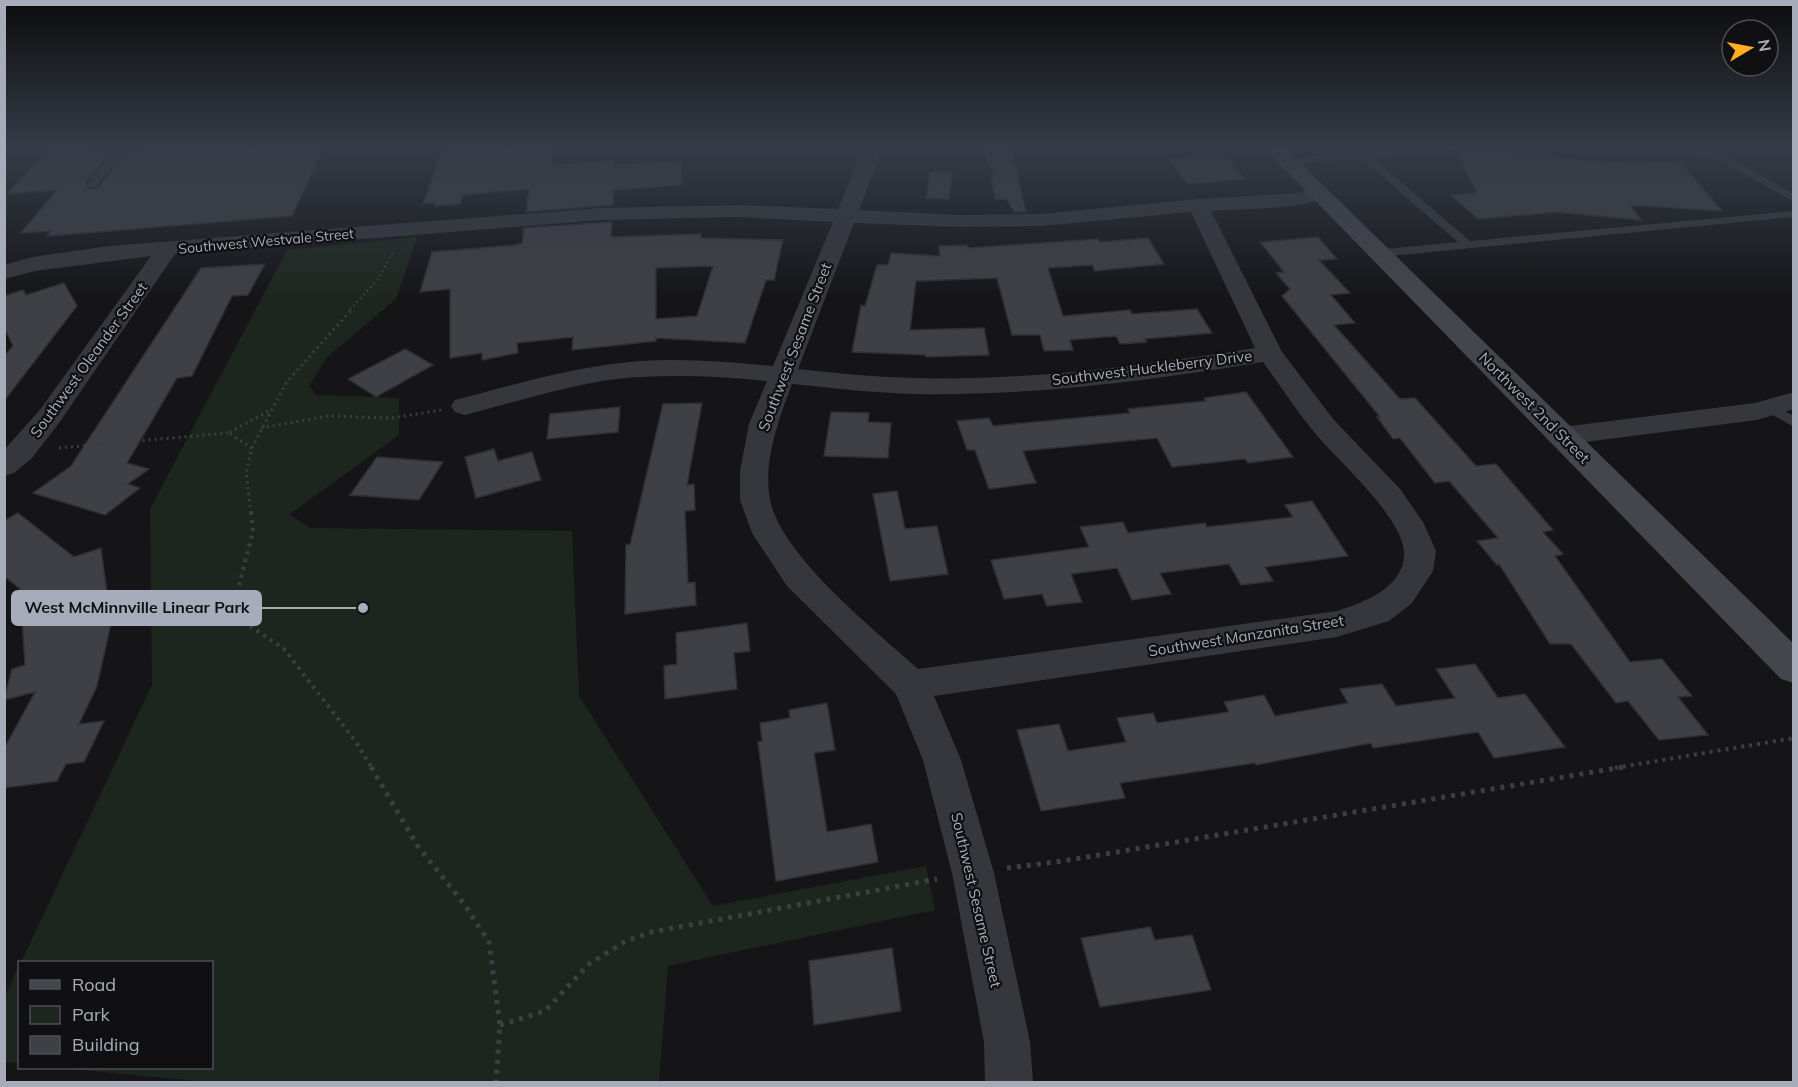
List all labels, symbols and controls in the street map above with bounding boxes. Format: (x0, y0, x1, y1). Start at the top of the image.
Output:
north arrow (1720, 18, 1780, 78)
text: N (1754, 38, 1776, 53)
street label: Southwest Westvale Street (177, 224, 355, 258)
street label: Southwest Sesame Street (754, 260, 835, 434)
street label: Southwest Oleander Street (26, 278, 151, 441)
street label: Southwest Huckleberry Drive (1051, 346, 1253, 389)
street label: Northwest 2nd Street (1475, 348, 1594, 467)
callout: West McMinnville Linear Park (12, 591, 261, 625)
text: West McMinnville Linear Park (24, 597, 251, 617)
street label: Southwest Manzanita Street (1147, 611, 1345, 660)
street label: Southwest Sesame Street (947, 811, 1006, 989)
legend (18, 961, 213, 1069)
text: Road (72, 973, 116, 996)
text: Park (72, 1003, 111, 1026)
text: Building (72, 1033, 140, 1056)

